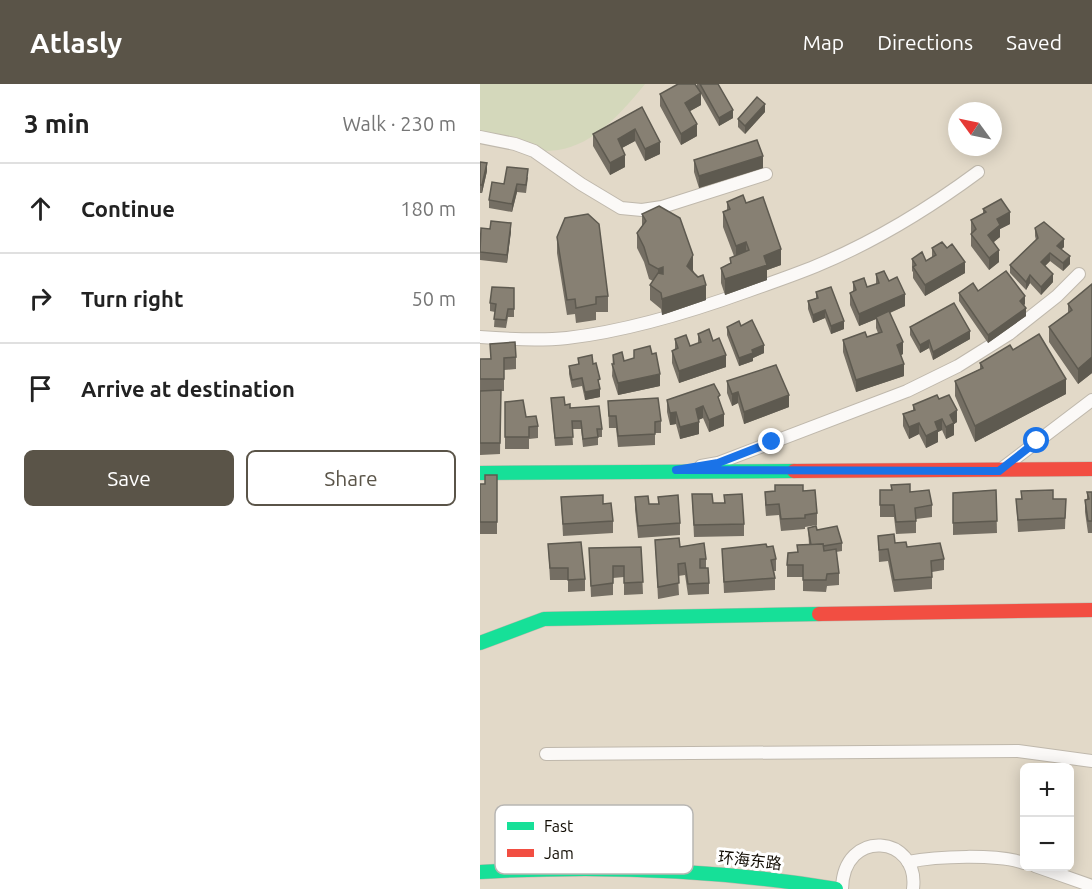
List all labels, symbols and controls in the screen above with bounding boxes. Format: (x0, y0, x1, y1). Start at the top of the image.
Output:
text: Atlasly (30, 27, 122, 58)
text: Map (803, 30, 844, 54)
text: Directions (877, 30, 973, 54)
text: Saved (1006, 30, 1062, 54)
north arrow (948, 102, 1002, 156)
text: 3 min (24, 109, 90, 138)
text: Walk · 230 m (343, 112, 456, 135)
icon: ahead (24, 192, 57, 225)
text: Continue (81, 196, 175, 221)
text: 180 m (400, 197, 456, 220)
icon: right (24, 282, 57, 315)
text: Turn right (81, 286, 183, 311)
text: 50 m (412, 287, 456, 310)
icon: arrive (24, 372, 57, 405)
text: Arrive at destination (81, 376, 295, 401)
route start (1023, 427, 1049, 453)
route end (758, 428, 784, 454)
button: Save (24, 450, 234, 506)
button: Share (246, 450, 456, 506)
map controls (1020, 763, 1074, 871)
button: + (1020, 763, 1074, 817)
legend (495, 805, 693, 874)
text: Fast (544, 817, 574, 835)
button: − (1020, 817, 1074, 871)
text: Jam (544, 844, 574, 862)
street label: 环海东路 (717, 848, 783, 872)

